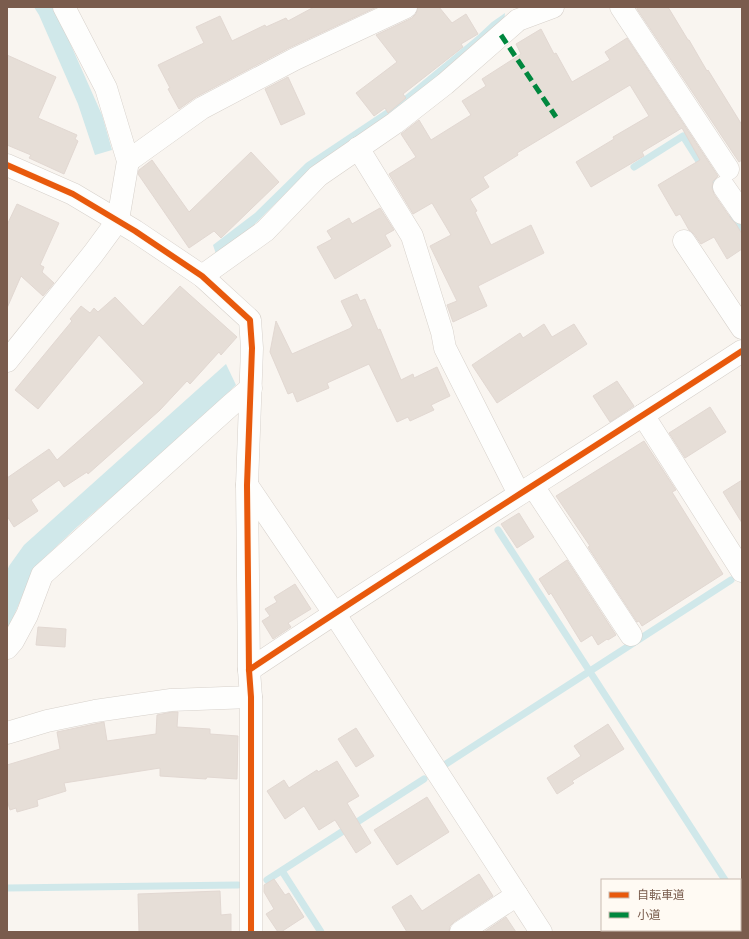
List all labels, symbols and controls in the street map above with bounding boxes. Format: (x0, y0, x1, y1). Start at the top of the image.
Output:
legend (601, 879, 741, 931)
text: 自転車道 (637, 888, 685, 902)
text: 小道 (637, 908, 661, 922)

